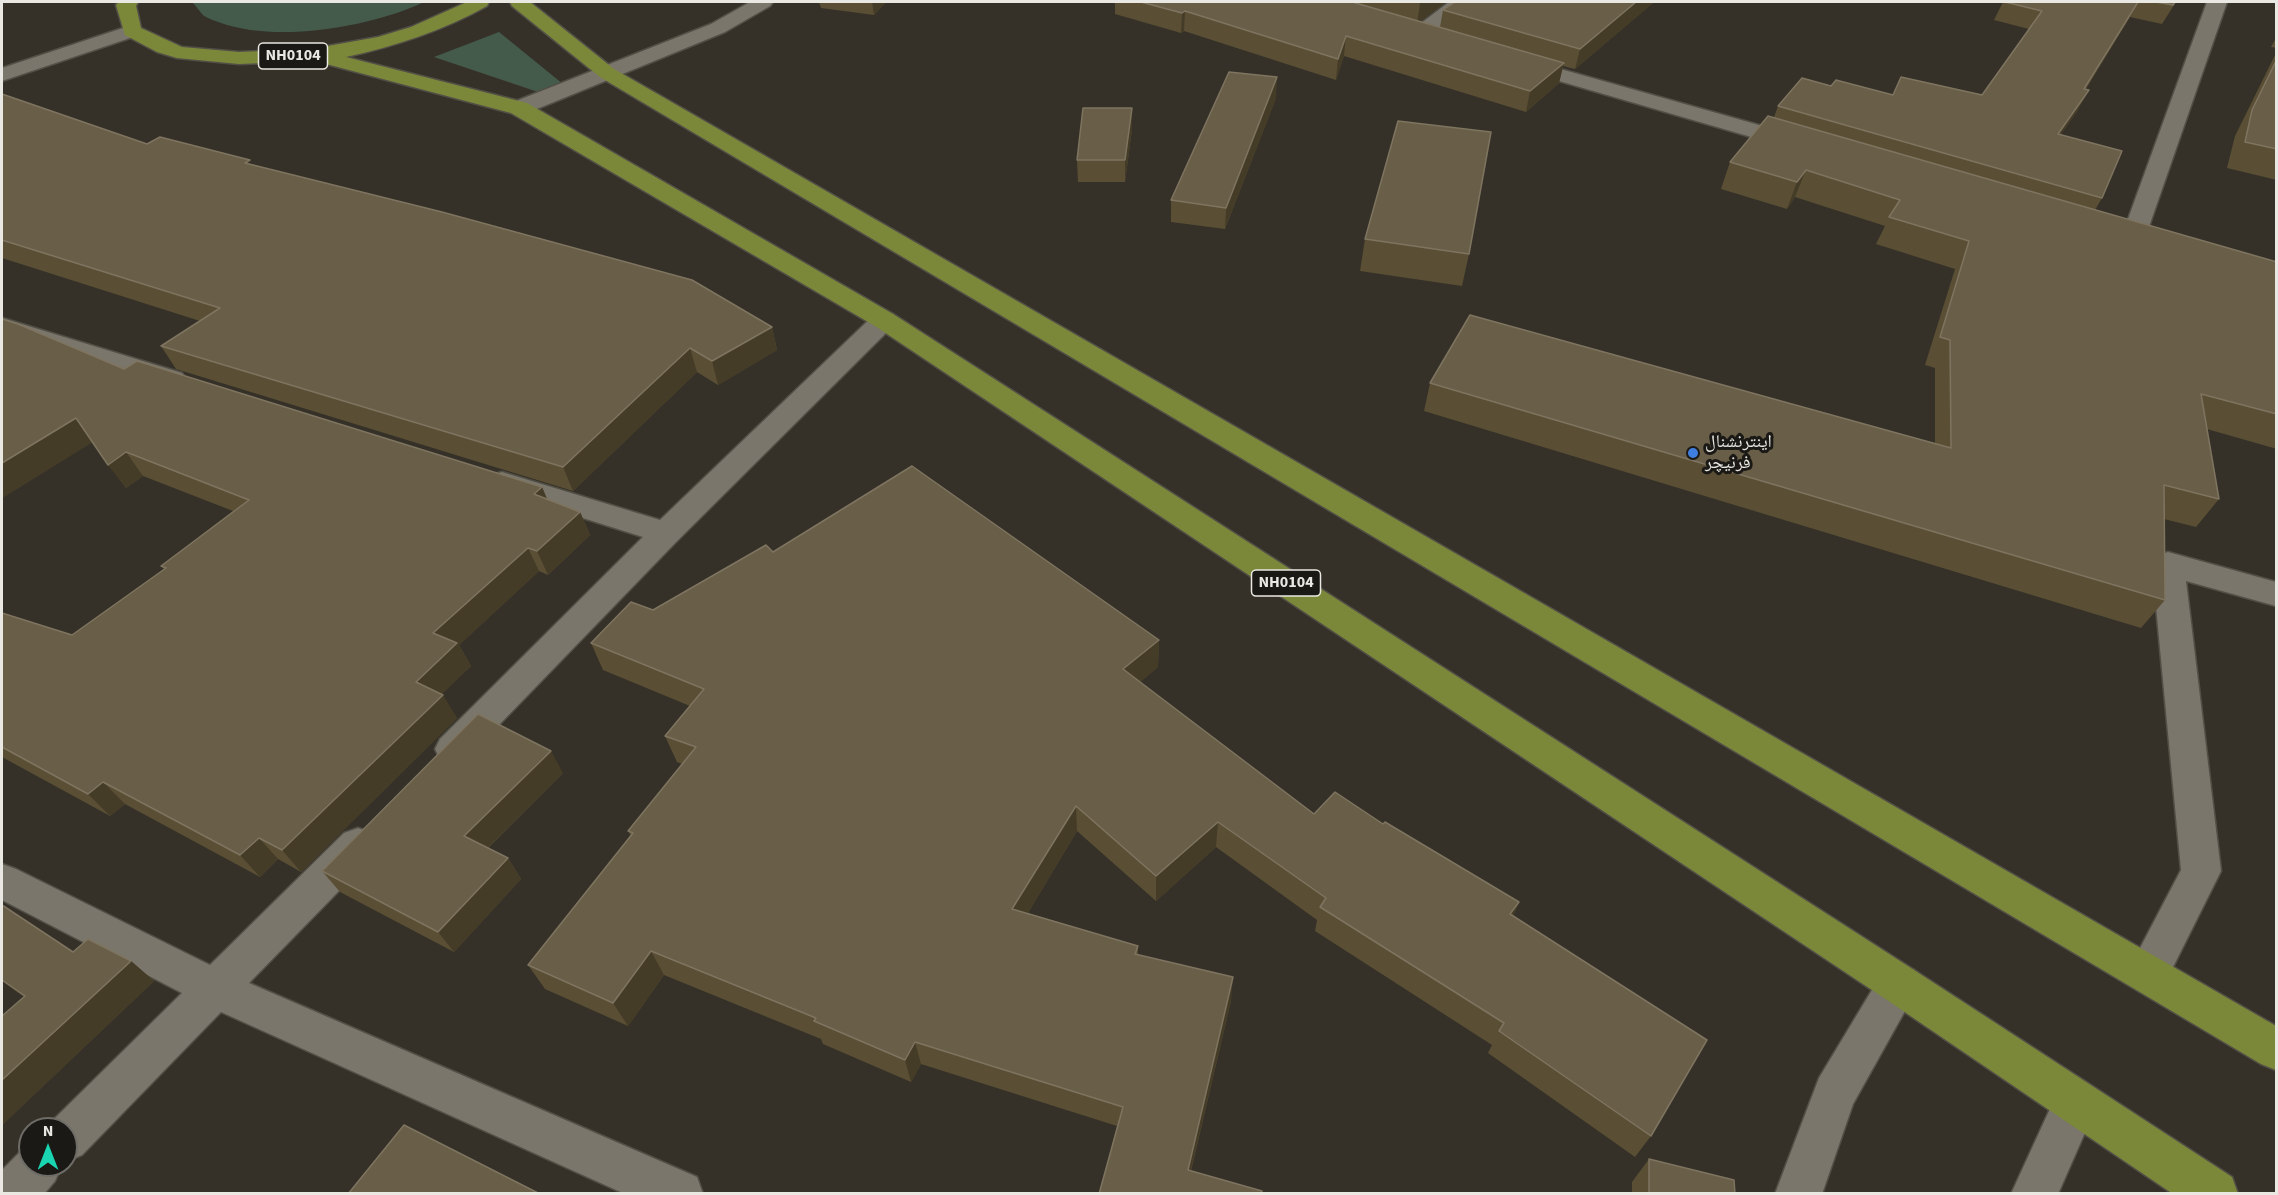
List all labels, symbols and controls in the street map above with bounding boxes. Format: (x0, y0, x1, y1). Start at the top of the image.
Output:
road number: NH0104 (258, 43, 328, 69)
place label: اینترنشنال فرنیچر (1705, 432, 1772, 474)
marker: اینترنشنال فرنیچر (1686, 446, 1700, 460)
road number: NH0104 (1252, 570, 1320, 596)
north arrow (18, 1117, 78, 1177)
text: N (43, 1120, 53, 1142)

